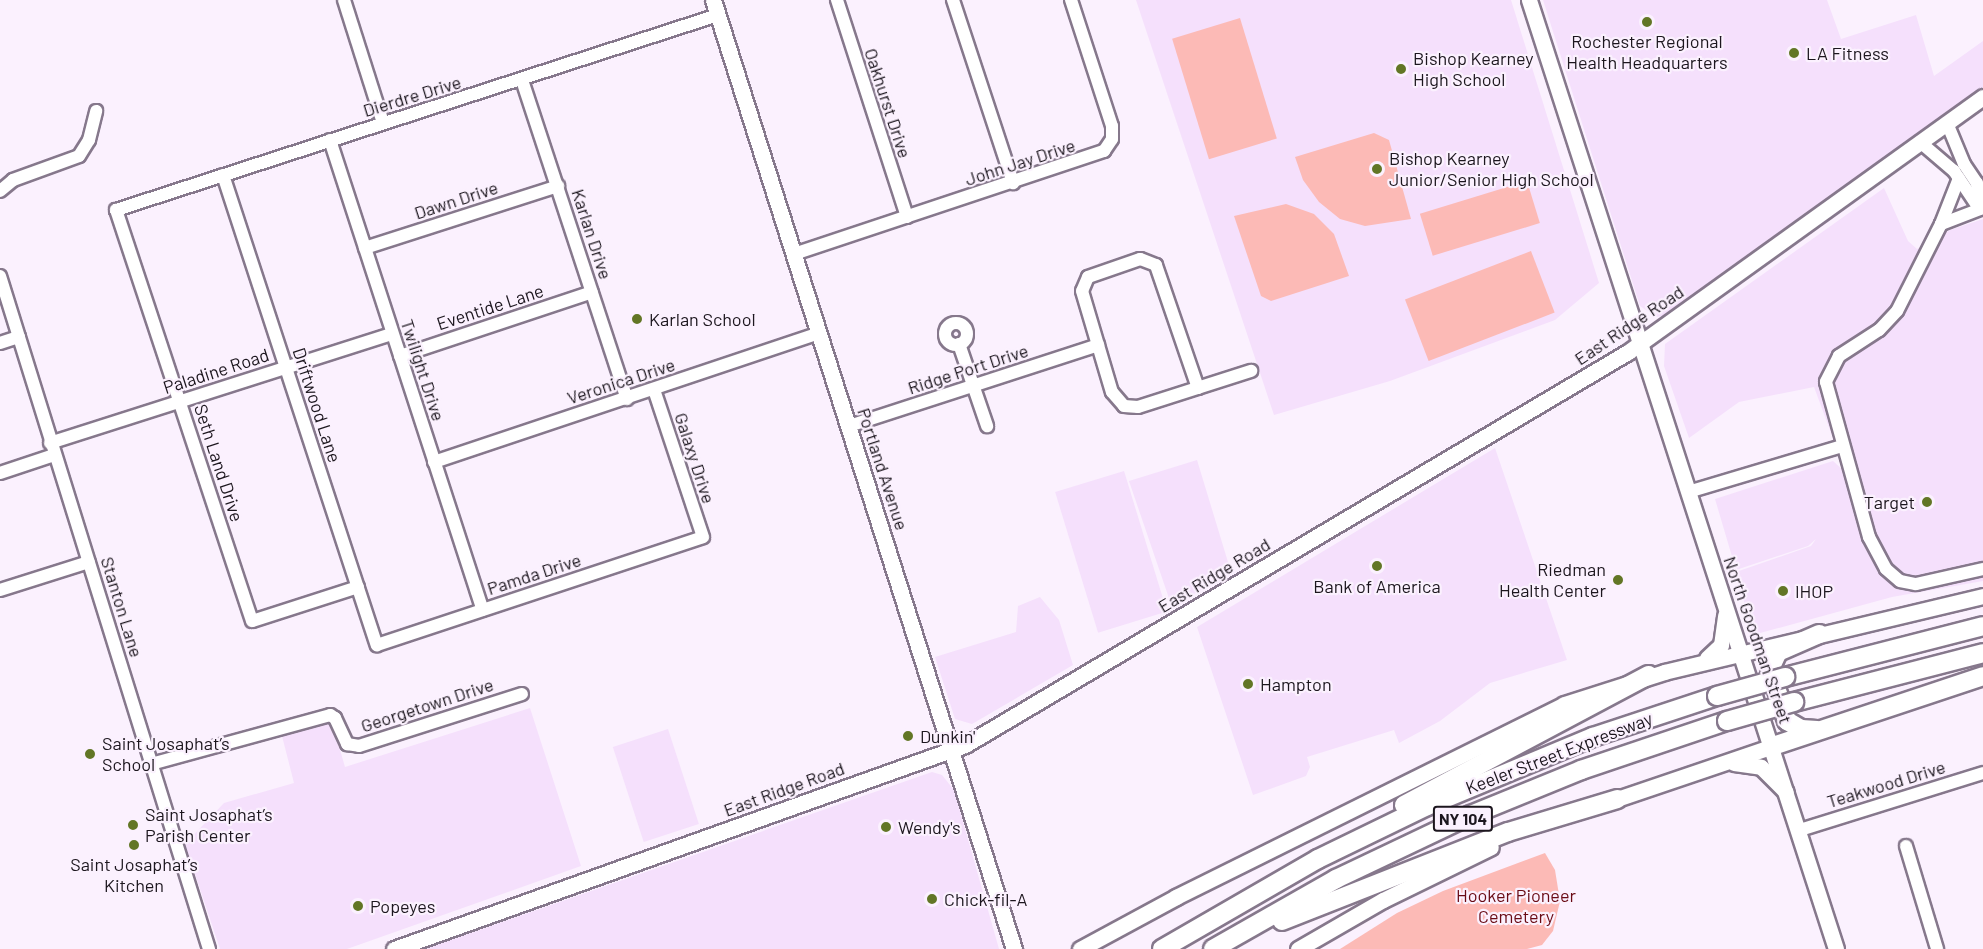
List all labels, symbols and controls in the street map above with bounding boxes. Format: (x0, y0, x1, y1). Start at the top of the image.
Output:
marker: Rochester Regional Health Headquarters (1640, 15, 1654, 29)
place label: Rochester Regional Health Headquarters (1566, 31, 1728, 74)
place label: LA Fitness (1806, 42, 1889, 64)
street label: Oakhurst Drive (860, 45, 916, 161)
marker: LA Fitness (1787, 46, 1801, 60)
place label: Bishop Kearney High School (1413, 48, 1534, 90)
marker: Bishop Kearney High School (1394, 62, 1408, 76)
street label: Dierdre Drive (360, 71, 464, 121)
street label: John Jay Drive (962, 134, 1078, 190)
place label: Bishop Kearney Junior/Senior High School (1389, 148, 1594, 190)
marker: Bishop Kearney Junior/Senior High School (1370, 162, 1384, 176)
street label: Dawn Drive (412, 176, 500, 224)
street label: Karlan Drive (567, 186, 617, 282)
street label: Eventide Lane (434, 280, 546, 334)
street label: East Ridge Road (1570, 281, 1688, 369)
place label: Karlan School (649, 308, 756, 330)
marker: Karlan School (630, 312, 644, 326)
street label: Twilight Drive (396, 316, 450, 424)
street label: Ridge Port Drive (905, 339, 1031, 399)
street label: Paladine Road (160, 344, 272, 398)
street label: Driftwood Lane (288, 345, 346, 465)
street label: Veronica Drive (564, 353, 678, 409)
street label: Seth Land Drive (190, 401, 248, 525)
street label: Portland Avenue (853, 405, 913, 533)
street label: Galaxy Drive (670, 410, 720, 506)
place label: Target (1864, 491, 1915, 513)
marker: Target (1920, 495, 1934, 509)
street label: East Ridge Road (1154, 533, 1274, 617)
street label: Pamda Drive (484, 549, 584, 599)
street label: North Goodman Street (1719, 553, 1797, 727)
street label: Stanton Lane (96, 554, 148, 660)
marker: Bank of America (1370, 559, 1384, 573)
place label: Riedman Health Center (1499, 559, 1606, 602)
marker: Riedman Health Center (1611, 573, 1625, 587)
place label: Bank of America (1313, 575, 1441, 597)
place label: IHOP (1795, 580, 1833, 602)
marker: IHOP (1776, 584, 1790, 598)
street label: Georgetown Drive (358, 673, 496, 737)
place label: Hampton (1260, 673, 1332, 695)
marker: Hampton (1241, 677, 1255, 691)
street label: Keeler Street Expressway (1462, 707, 1656, 799)
place label: Dunkin' (920, 725, 975, 747)
marker: Dunkin' (901, 729, 915, 743)
place label: Saint Josaphat’s School (102, 733, 230, 776)
marker: Saint Josaphat’s School (83, 747, 97, 761)
street label: Teakwood Drive (1824, 756, 1948, 812)
street label: East Ridge Road (721, 757, 847, 821)
place label: Saint Josaphat’s Parish Center (145, 804, 273, 846)
road number: NY 104 (1432, 806, 1494, 832)
place label: Wendy's (898, 816, 961, 838)
marker: Saint Josaphat’s Parish Center (126, 818, 140, 832)
marker: Wendy's (879, 820, 893, 834)
marker: Saint Josaphat’s Kitchen (127, 838, 141, 852)
place label: Saint Josaphat’s Kitchen (70, 854, 198, 896)
park label: Hooker Pioneer Cemetery (1456, 885, 1576, 928)
place label: Chick-fil-A (944, 888, 1028, 910)
marker: Chick-fil-A (925, 892, 939, 906)
place label: Popeyes (370, 895, 435, 917)
marker: Popeyes (351, 899, 365, 913)

